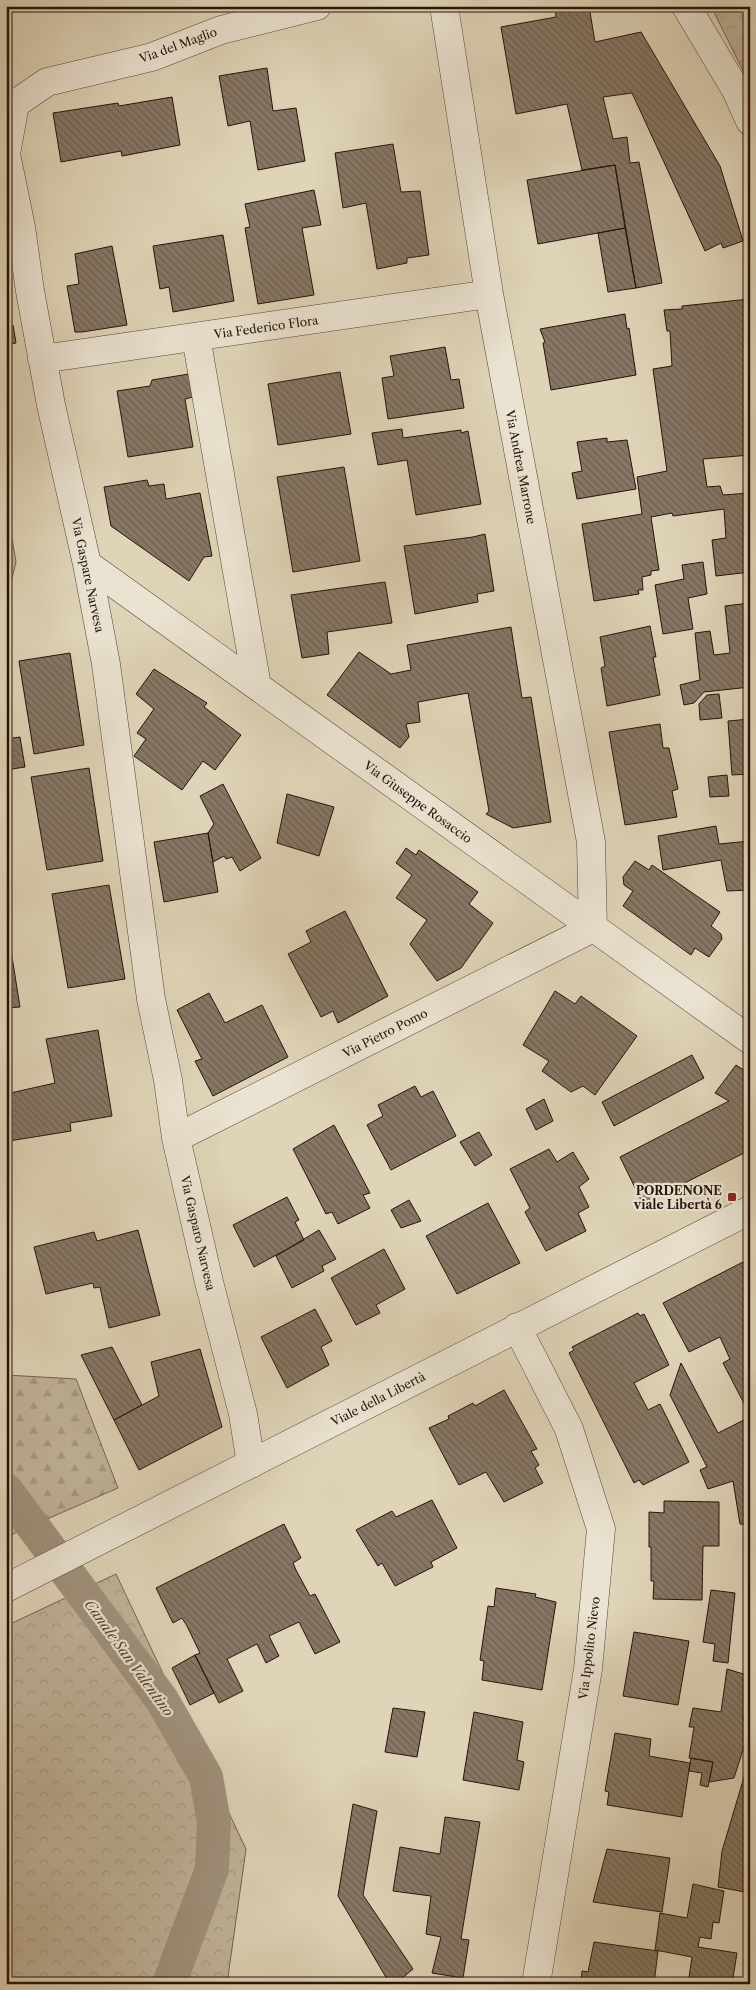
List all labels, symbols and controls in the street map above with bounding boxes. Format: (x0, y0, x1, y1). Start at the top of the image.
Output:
street label: Via del Maglio (136, 24, 219, 66)
street label: Via Federico Flora (212, 312, 320, 342)
street label: Via Andrea Marrone (502, 408, 539, 526)
street label: Via Gaspare Narvesa (68, 515, 108, 634)
street label: Via Giuseppe Rosaccio (360, 757, 475, 846)
street label: Via Pietro Pomo (339, 1005, 430, 1061)
street label: Via Gasparo Narvesa (177, 1173, 219, 1293)
place label: PORDENONE viale Libertà 6 (633, 1183, 722, 1212)
marker: PORDENONE viale Libertà 6 (726, 1191, 738, 1203)
street label: Viale della Libertà (327, 1368, 428, 1430)
water label: Canale San Valentino (81, 1596, 178, 1720)
street label: Via Ippolito Nievo (575, 1596, 603, 1701)

